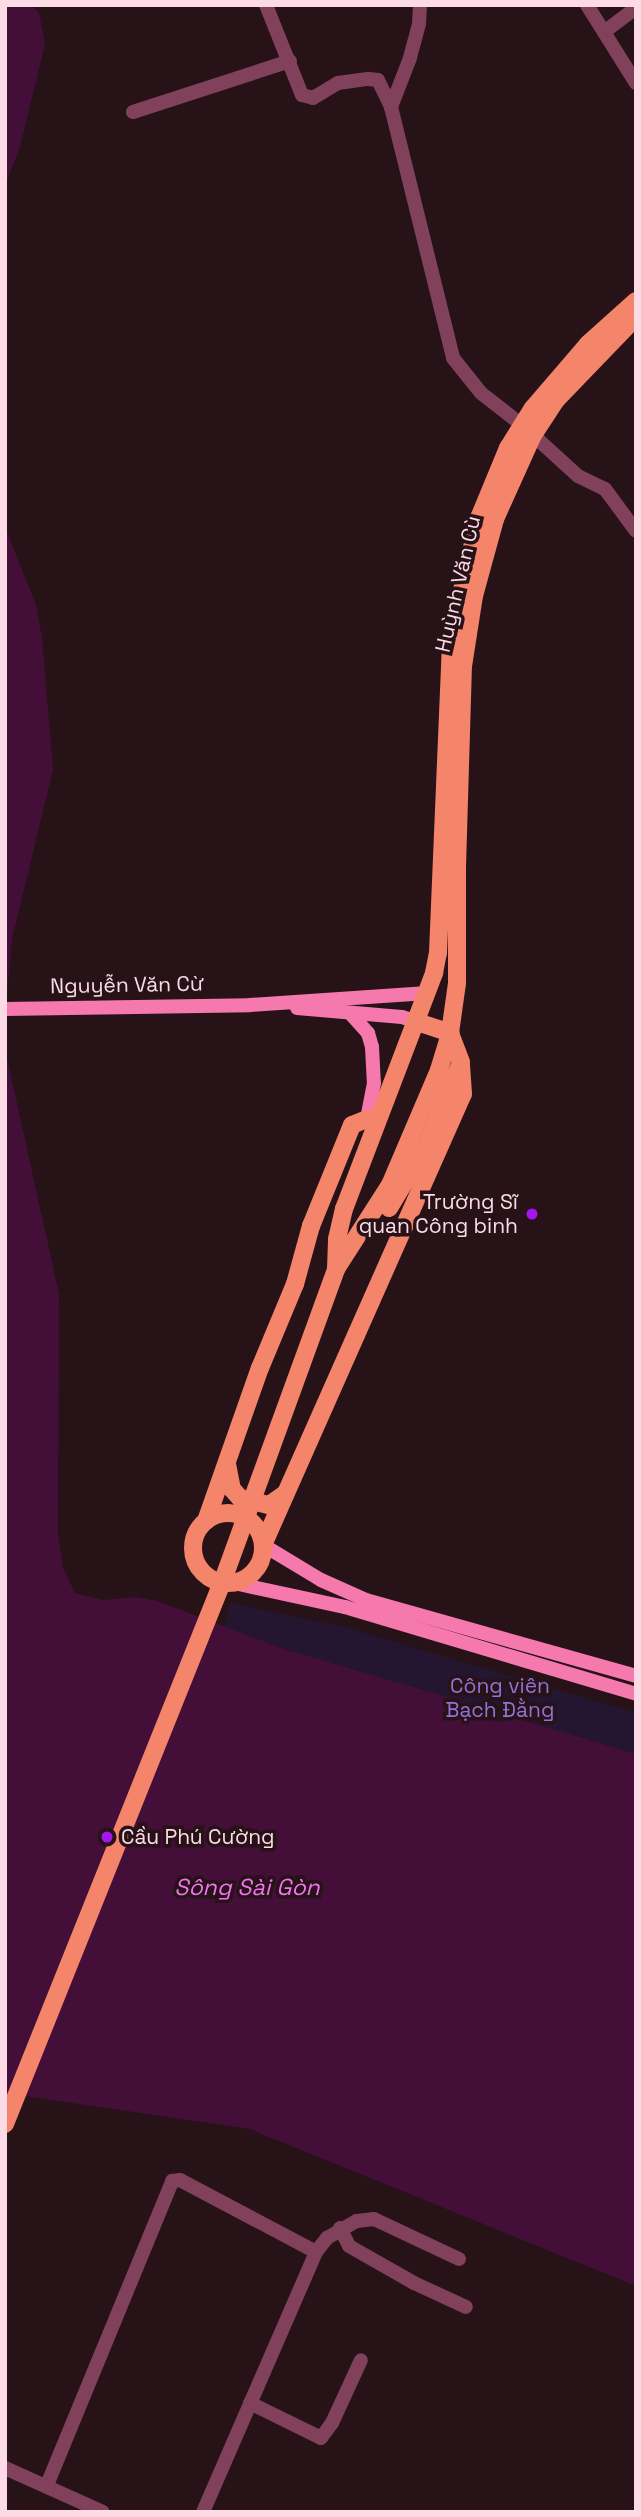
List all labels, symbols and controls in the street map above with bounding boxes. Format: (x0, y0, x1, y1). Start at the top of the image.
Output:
street label: Huỳnh Văn Cù (430, 513, 486, 655)
street label: Nguyễn Văn Cừ (50, 971, 204, 999)
place label: Trường Sĩ quan Công binh (359, 1189, 518, 1239)
marker: Trường Sĩ quan Công binh (524, 1206, 540, 1222)
park label: Công viên Bạch Đằng (446, 1673, 554, 1723)
place label: Cầu Phú Cường (121, 1824, 275, 1850)
marker: Cầu Phú Cường (99, 1829, 115, 1845)
water label: Sông Sài Gòn (174, 1873, 320, 1901)

